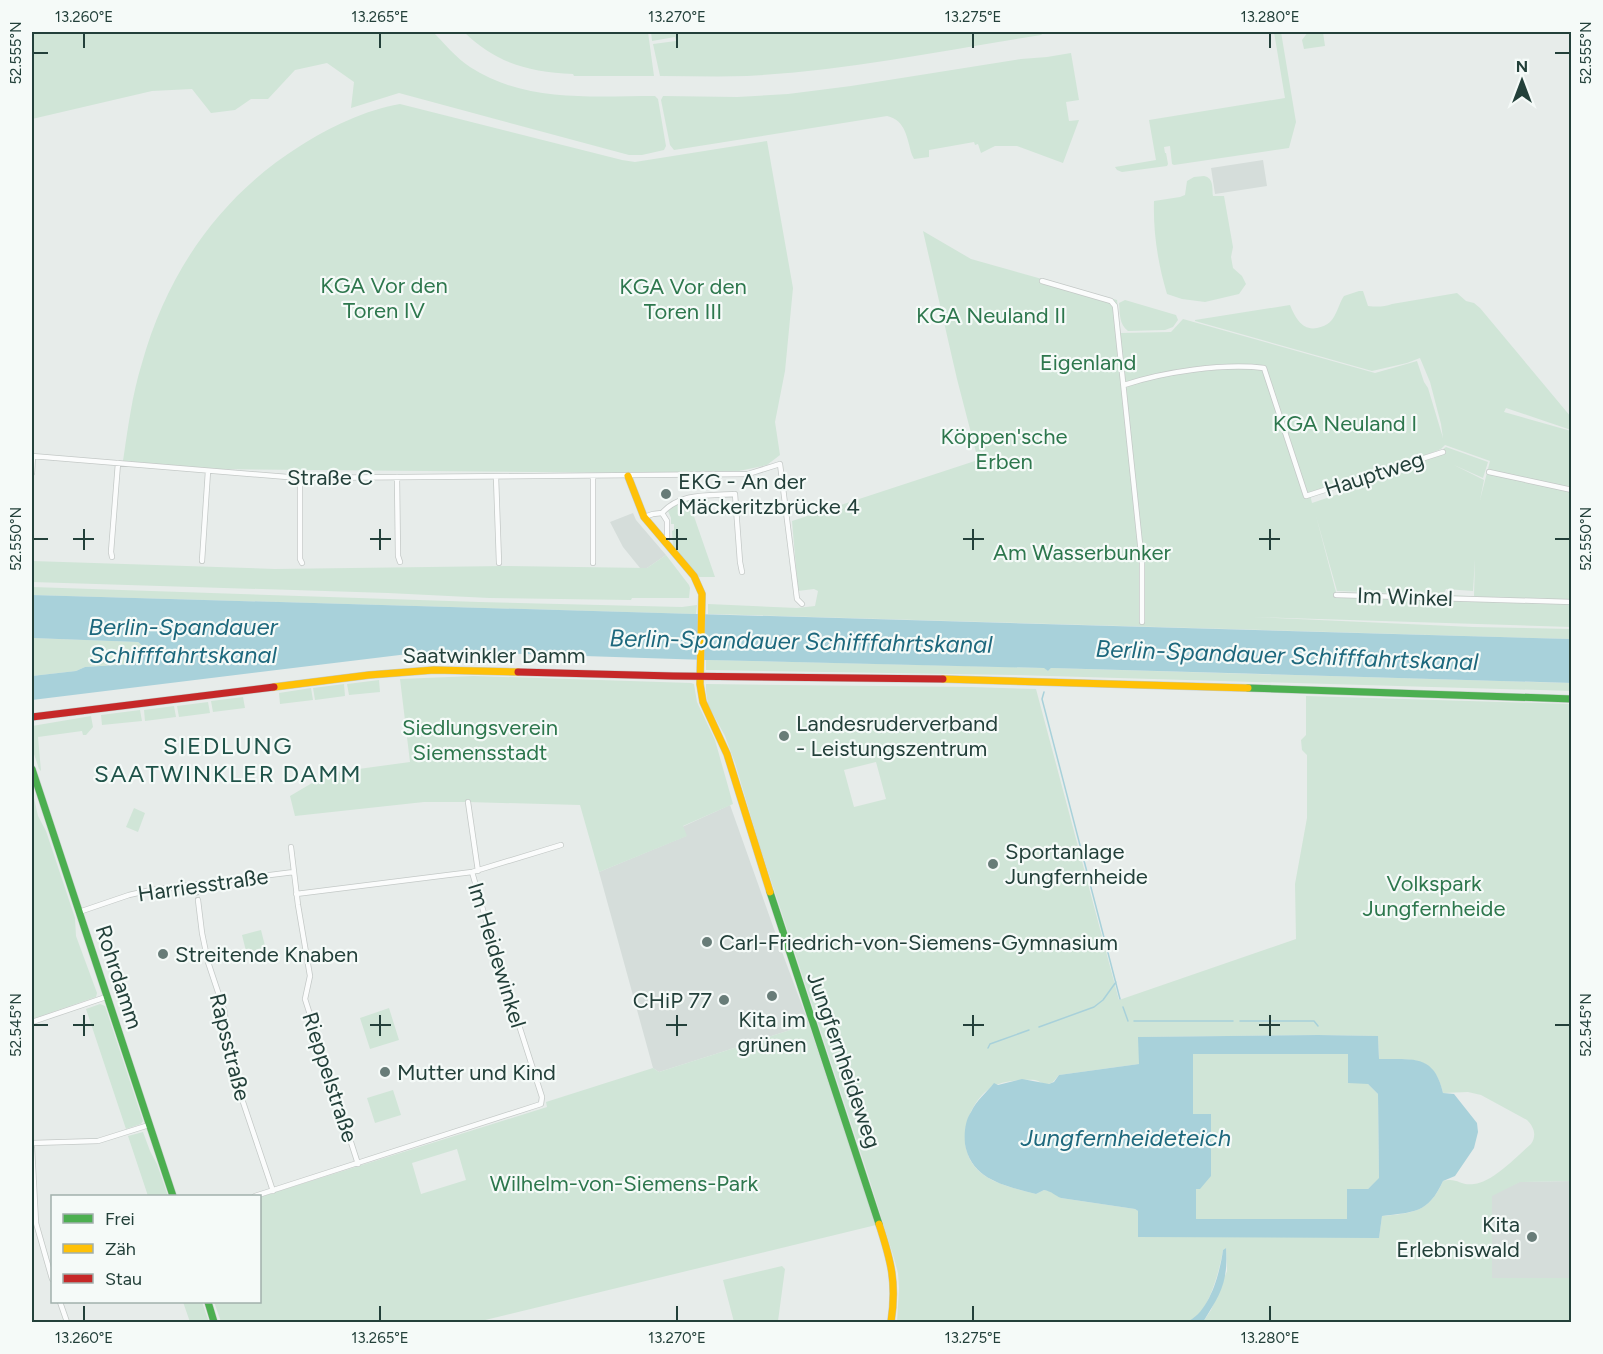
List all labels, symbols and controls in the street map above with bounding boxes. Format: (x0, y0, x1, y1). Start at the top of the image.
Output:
text: 13.260°E (55, 8, 113, 26)
text: 13.265°E (351, 8, 409, 26)
text: 13.270°E (648, 8, 706, 26)
text: 13.275°E (945, 8, 1001, 26)
text: 13.280°E (1240, 8, 1300, 26)
text: 52.555°N (7, 21, 25, 85)
text: 52.555°N (1577, 21, 1595, 85)
north arrow (1492, 51, 1552, 111)
text: N (1516, 57, 1528, 76)
park label: KGA Vor den Toren IV (320, 272, 448, 324)
park label: KGA Vor den Toren III (619, 273, 747, 325)
park label: KGA Neuland II (916, 302, 1066, 329)
park label: Eigenland (1040, 349, 1136, 376)
park label: KGA Neuland I (1273, 410, 1417, 437)
park label: Köppen'sche Erben (940, 423, 1068, 475)
street label: Hauptweg (1321, 445, 1427, 503)
street label: Straße C (287, 464, 373, 491)
place label: EKG - An der Mäckeritzbrücke 4 (678, 468, 860, 520)
marker: EKG - An der Mäckeritzbrücke 4 (659, 487, 673, 501)
text: 52.550°N (7, 507, 25, 571)
text: 52.550°N (1577, 507, 1595, 571)
park label: Am Wasserbunker (993, 539, 1171, 566)
street label: Im Winkel (1357, 582, 1453, 612)
water label: Berlin-Spandauer Schifffahrtskanal (88, 612, 279, 669)
water label: Berlin-Spandauer Schifffahrtskanal (609, 623, 993, 659)
water label: Berlin-Spandauer Schifffahrtskanal (1095, 634, 1480, 676)
street label: Saatwinkler Damm (402, 642, 586, 669)
place label: Landesruderverband - Leistungszentrum (796, 710, 998, 762)
park label: Siedlungsverein Siemensstadt (402, 714, 558, 766)
marker: Landesruderverband - Leistungszentrum (777, 729, 791, 743)
district label: SIEDLUNG SAATWINKLER DAMM (94, 731, 362, 788)
place label: Sportanlage Jungfernheide (1005, 838, 1148, 890)
marker: Sportanlage Jungfernheide (986, 857, 1000, 871)
street label: Harriesstraße (136, 862, 270, 908)
park label: Volkspark Jungfernheide (1363, 870, 1505, 922)
street label: Im Heidewinkel (462, 879, 532, 1031)
street label: Rohrdamm (90, 922, 148, 1032)
place label: Carl-Friedrich-von-Siemens-Gymnasium (719, 929, 1118, 956)
marker: Carl-Friedrich-von-Siemens-Gymnasium (700, 935, 714, 949)
place label: Streitende Knaben (175, 941, 358, 968)
marker: Streitende Knaben (156, 947, 170, 961)
street label: Jungfernheideweg (801, 968, 887, 1152)
place label: CHiP 77 (633, 987, 712, 1014)
marker: Kita im grünen (765, 989, 779, 1003)
street label: Rapsstraße (204, 990, 256, 1104)
text: 52.545°N (7, 993, 25, 1057)
marker: CHiP 77 (717, 993, 731, 1007)
text: 52.545°N (1577, 993, 1595, 1057)
place label: Kita im grünen (737, 1006, 807, 1058)
street label: Rieppelstraße (296, 1008, 364, 1146)
place label: Mutter und Kind (397, 1059, 556, 1086)
marker: Mutter und Kind (378, 1065, 392, 1079)
water label: Jungfernheideteich (1020, 1123, 1231, 1152)
park label: Wilhelm-von-Siemens-Park (490, 1170, 759, 1197)
legend (51, 1195, 261, 1303)
text: Frei (105, 1208, 135, 1230)
place label: Kita Erlebniswald (1396, 1211, 1520, 1263)
marker: Kita Erlebniswald (1525, 1230, 1539, 1244)
text: Zäh (105, 1238, 136, 1260)
text: Stau (105, 1268, 142, 1290)
text: 13.260°E (55, 1329, 113, 1347)
text: 13.265°E (351, 1329, 409, 1347)
text: 13.270°E (648, 1329, 706, 1347)
text: 13.275°E (945, 1329, 1001, 1347)
text: 13.280°E (1240, 1329, 1300, 1347)

